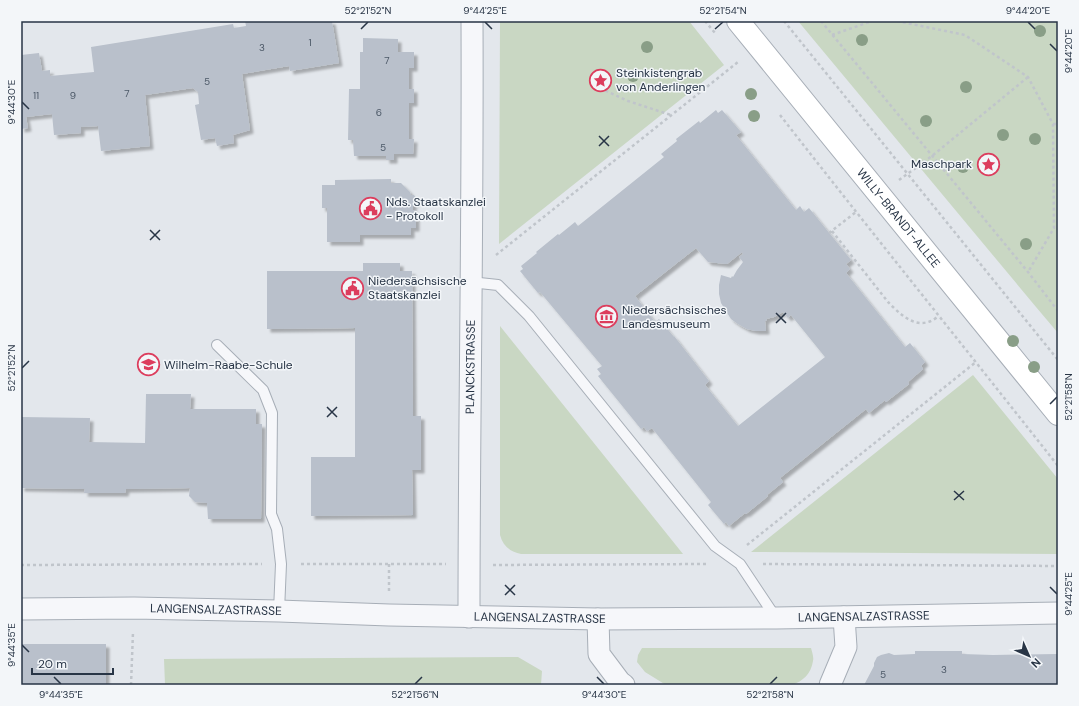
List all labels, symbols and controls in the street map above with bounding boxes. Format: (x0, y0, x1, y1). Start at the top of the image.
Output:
text: 52°21'52"N (345, 4, 391, 17)
text: 9°44'25"E (463, 4, 507, 17)
text: 52°21'54"N (699, 4, 747, 17)
text: 9°44'20"E (1006, 4, 1051, 17)
text: 9°44'20"E (1062, 28, 1075, 73)
house number: 1 (308, 36, 312, 49)
house number: 3 (259, 41, 265, 54)
house number: 7 (384, 54, 390, 67)
place label: Steinkistengrab von Anderlingen (616, 65, 706, 95)
place icon: Steinkistengrab von Anderlingen (587, 67, 613, 93)
house number: 5 (204, 75, 210, 88)
text: 9°44'30"E (5, 79, 18, 124)
house number: 7 (124, 87, 130, 100)
house number: 11 (33, 89, 39, 102)
house number: 9 (70, 89, 76, 102)
house number: 6 (376, 106, 382, 119)
house number: 5 (380, 141, 386, 154)
place icon: Maschpark (975, 151, 1001, 177)
place label: Maschpark (911, 156, 972, 172)
street label: WILLY-BRANDT-ALLEE (853, 165, 944, 271)
place label: Nds. Staatskanzlei - Protokoll (386, 194, 486, 224)
public building icon: Nds. Staatskanzlei - Protokoll (357, 196, 383, 222)
place label: Niedersächsische Staatskanzlei (368, 273, 467, 303)
public building icon: Niedersächsische Staatskanzlei (339, 275, 365, 301)
place label: Niedersächsisches Landesmuseum (622, 302, 727, 332)
museum icon: Niedersächsisches Landesmuseum (594, 304, 620, 330)
street label: PLANCKSTRASSE (462, 319, 479, 414)
text: 52°21'52"N (5, 345, 18, 391)
school or university icon: Wilhelm-Raabe-Schule (135, 352, 161, 378)
place label: Wilhelm-Raabe-Schule (164, 357, 293, 373)
text: 52°21'58"N (1062, 373, 1075, 421)
text: 9°44'25"E (1062, 572, 1075, 616)
street label: LANGENSALZASTRASSE (150, 600, 282, 619)
street label: LANGENSALZASTRASSE (798, 607, 930, 626)
street label: LANGENSALZASTRASSE (474, 609, 606, 627)
text: 9°44'35"E (5, 623, 18, 667)
north arrow (1009, 636, 1049, 676)
scale bar (32, 650, 113, 676)
text: N (1028, 655, 1044, 671)
text: 20 m (38, 656, 67, 672)
house number: 3 (941, 663, 947, 676)
house number: 5 (880, 668, 886, 681)
text: 9°44'35"E (39, 688, 83, 701)
text: 52°21'56"N (391, 688, 439, 701)
text: 9°44'30"E (582, 688, 627, 701)
text: 52°21'58"N (746, 688, 794, 701)

